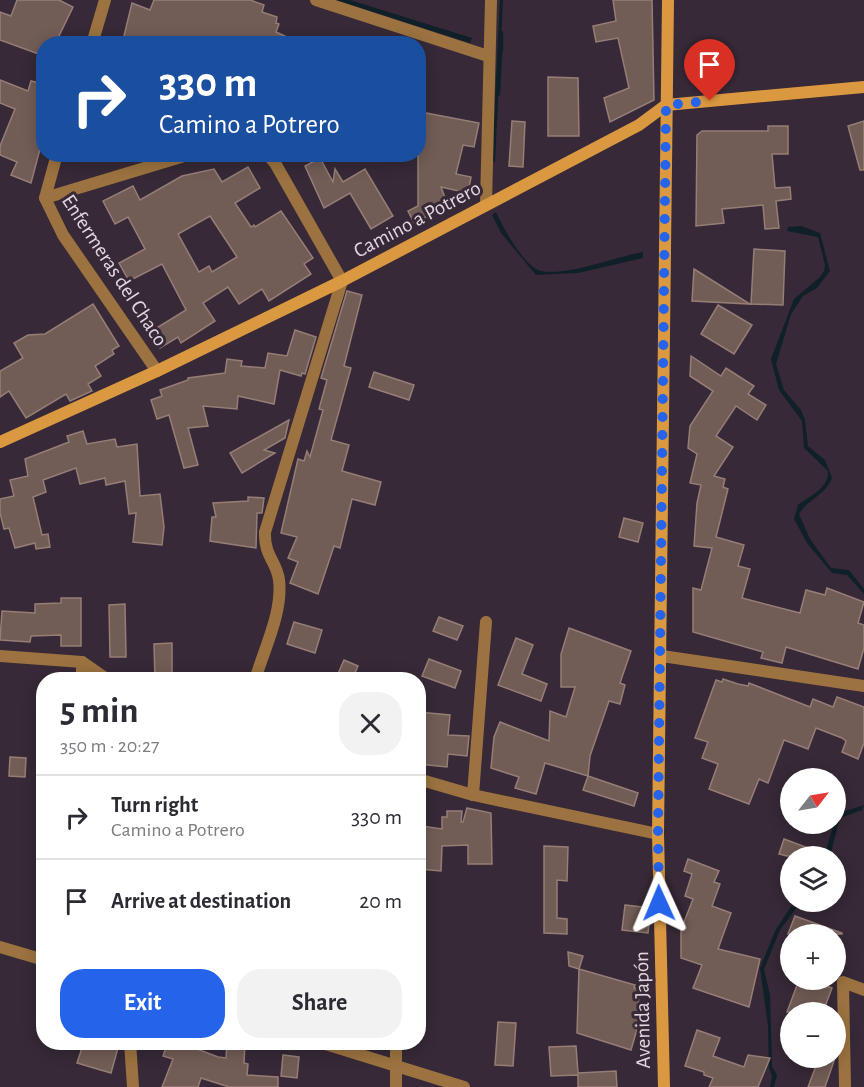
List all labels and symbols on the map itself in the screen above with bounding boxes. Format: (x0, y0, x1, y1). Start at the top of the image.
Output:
pin (684, 39, 735, 101)
street label: Camino a Potrero (350, 177, 484, 262)
street label: Enfermeras del Chaco (58, 191, 171, 350)
north arrow (780, 768, 846, 834)
position arrow (627, 871, 691, 935)
street label: Avenida Japón (631, 951, 654, 1069)

